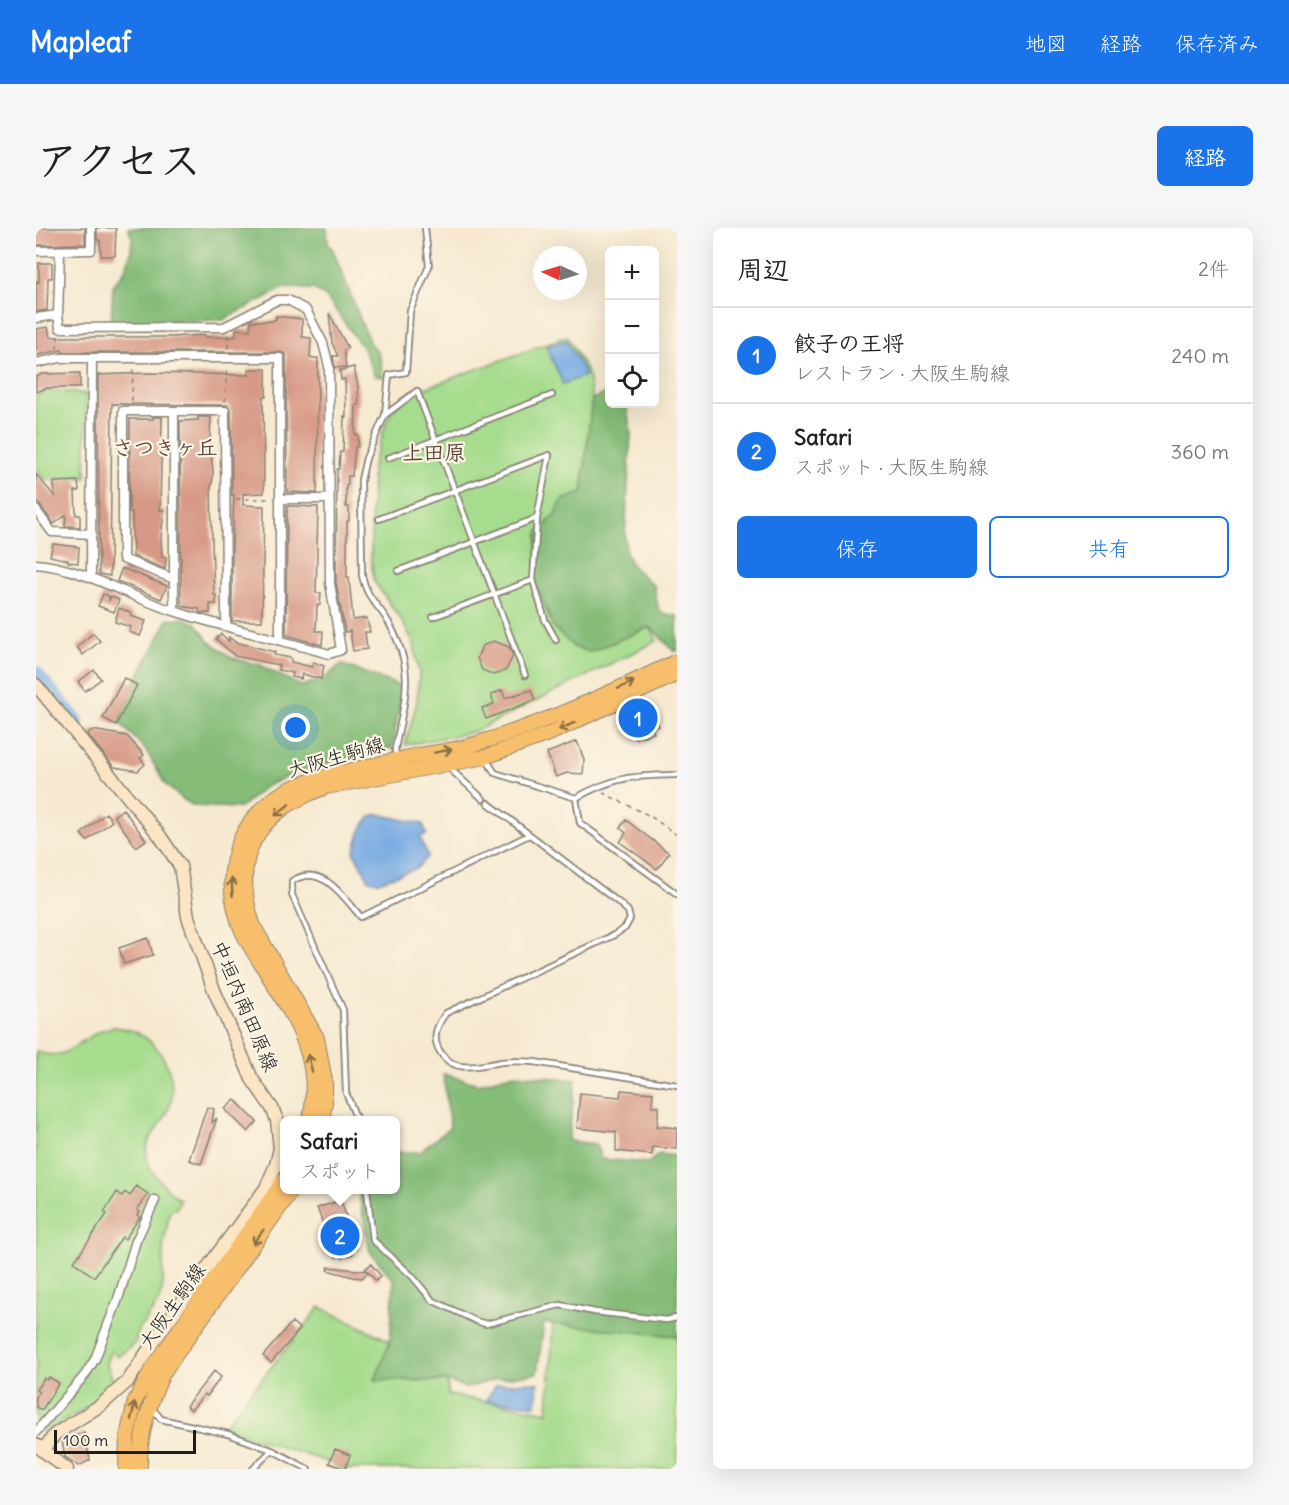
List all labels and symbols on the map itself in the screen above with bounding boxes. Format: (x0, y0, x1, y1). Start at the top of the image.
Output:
north arrow (533, 246, 587, 300)
district label: さつきヶ丘 (113, 434, 218, 461)
district label: 上田原 (403, 439, 466, 466)
one-way arrow (616, 678, 634, 690)
pin: 1 (618, 696, 658, 740)
your location (281, 713, 310, 742)
one-way arrow (559, 720, 577, 732)
street label: 大阪生駒線 (284, 731, 387, 782)
one-way arrow (433, 745, 452, 756)
one-way arrow (274, 803, 290, 816)
one-way arrow (226, 877, 237, 897)
street label: 中垣内南田原線 (207, 936, 284, 1075)
one-way arrow (304, 1054, 316, 1073)
pin: 2 (320, 1214, 360, 1258)
one-way arrow (252, 1229, 265, 1245)
street label: 大阪生駒線 (133, 1258, 211, 1354)
one-way arrow (128, 1402, 139, 1421)
scale bar (54, 1427, 196, 1454)

